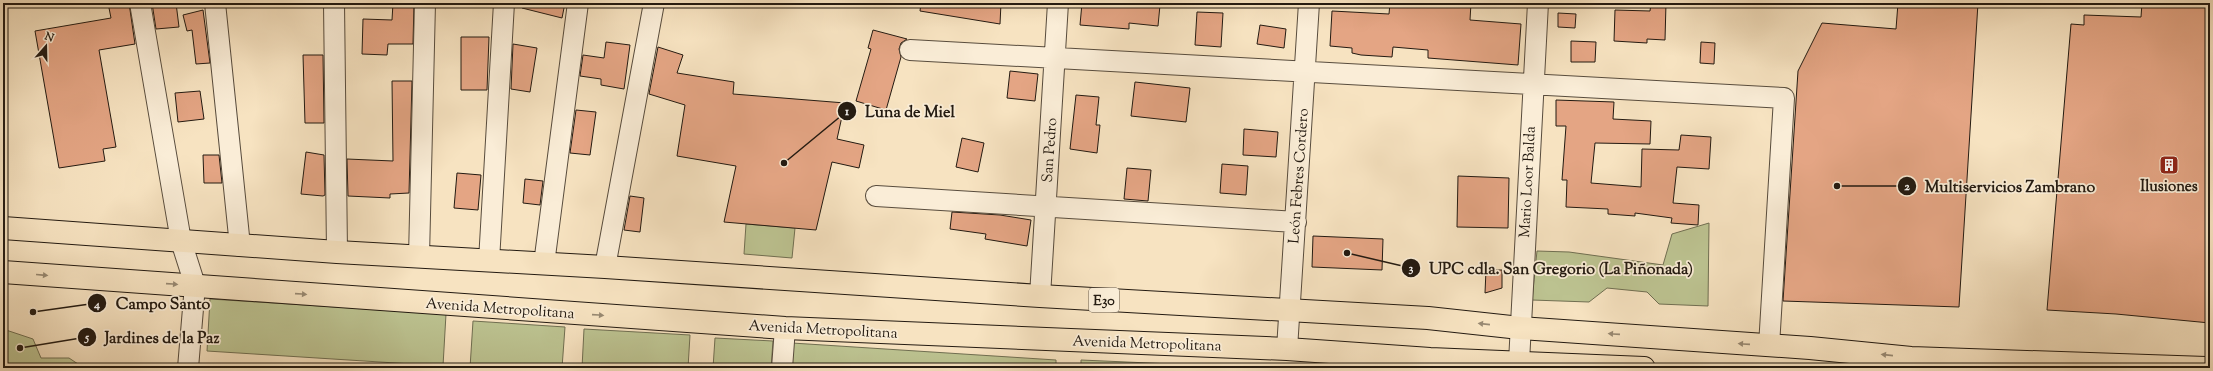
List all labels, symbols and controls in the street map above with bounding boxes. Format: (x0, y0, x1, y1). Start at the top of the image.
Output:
north arrow (26, 26, 66, 66)
text: N (41, 28, 56, 47)
callout: Luna de Miel (837, 97, 963, 125)
text: Luna de Miel (865, 102, 955, 125)
text: 1 (844, 103, 850, 121)
street label: León Febres Cordero (1284, 108, 1315, 245)
street label: San Pedro (1038, 117, 1063, 183)
street label: Mario Loor Balda (1515, 126, 1542, 238)
building icon: Ilusiones (2158, 154, 2180, 176)
callout: Multiservicios Zambrano (1897, 172, 2103, 200)
text: Multiservicios Zambrano (1925, 177, 2095, 200)
place label: Ilusiones (2140, 177, 2198, 198)
text: 2 (1904, 178, 1910, 196)
callout: UPC cdla. San Gregorio (La Piñonada) (1401, 254, 1701, 282)
text: UPC cdla. San Gregorio (La Piñonada) (1429, 259, 1693, 282)
text: 3 (1409, 260, 1414, 278)
one-way arrow (36, 271, 48, 278)
one-way arrow (166, 281, 179, 287)
road number: E30 (1089, 288, 1119, 312)
callout: Campo Santo (87, 289, 218, 317)
one-way arrow (295, 290, 307, 297)
text: Campo Santo (116, 294, 211, 317)
street label: Avenida Metropolitana (425, 294, 575, 325)
text: 4 (93, 296, 100, 314)
one-way arrow (592, 311, 604, 318)
street label: Avenida Metropolitana (748, 316, 898, 345)
one-way arrow (1478, 321, 1491, 327)
callout: Jardines de la Paz (77, 323, 228, 351)
text: Jardines de la Paz (102, 328, 220, 351)
text: 5 (84, 329, 90, 347)
street label: Avenida Metropolitana (1072, 331, 1222, 358)
one-way arrow (1608, 331, 1620, 338)
one-way arrow (1738, 340, 1750, 347)
one-way arrow (1881, 352, 1893, 359)

